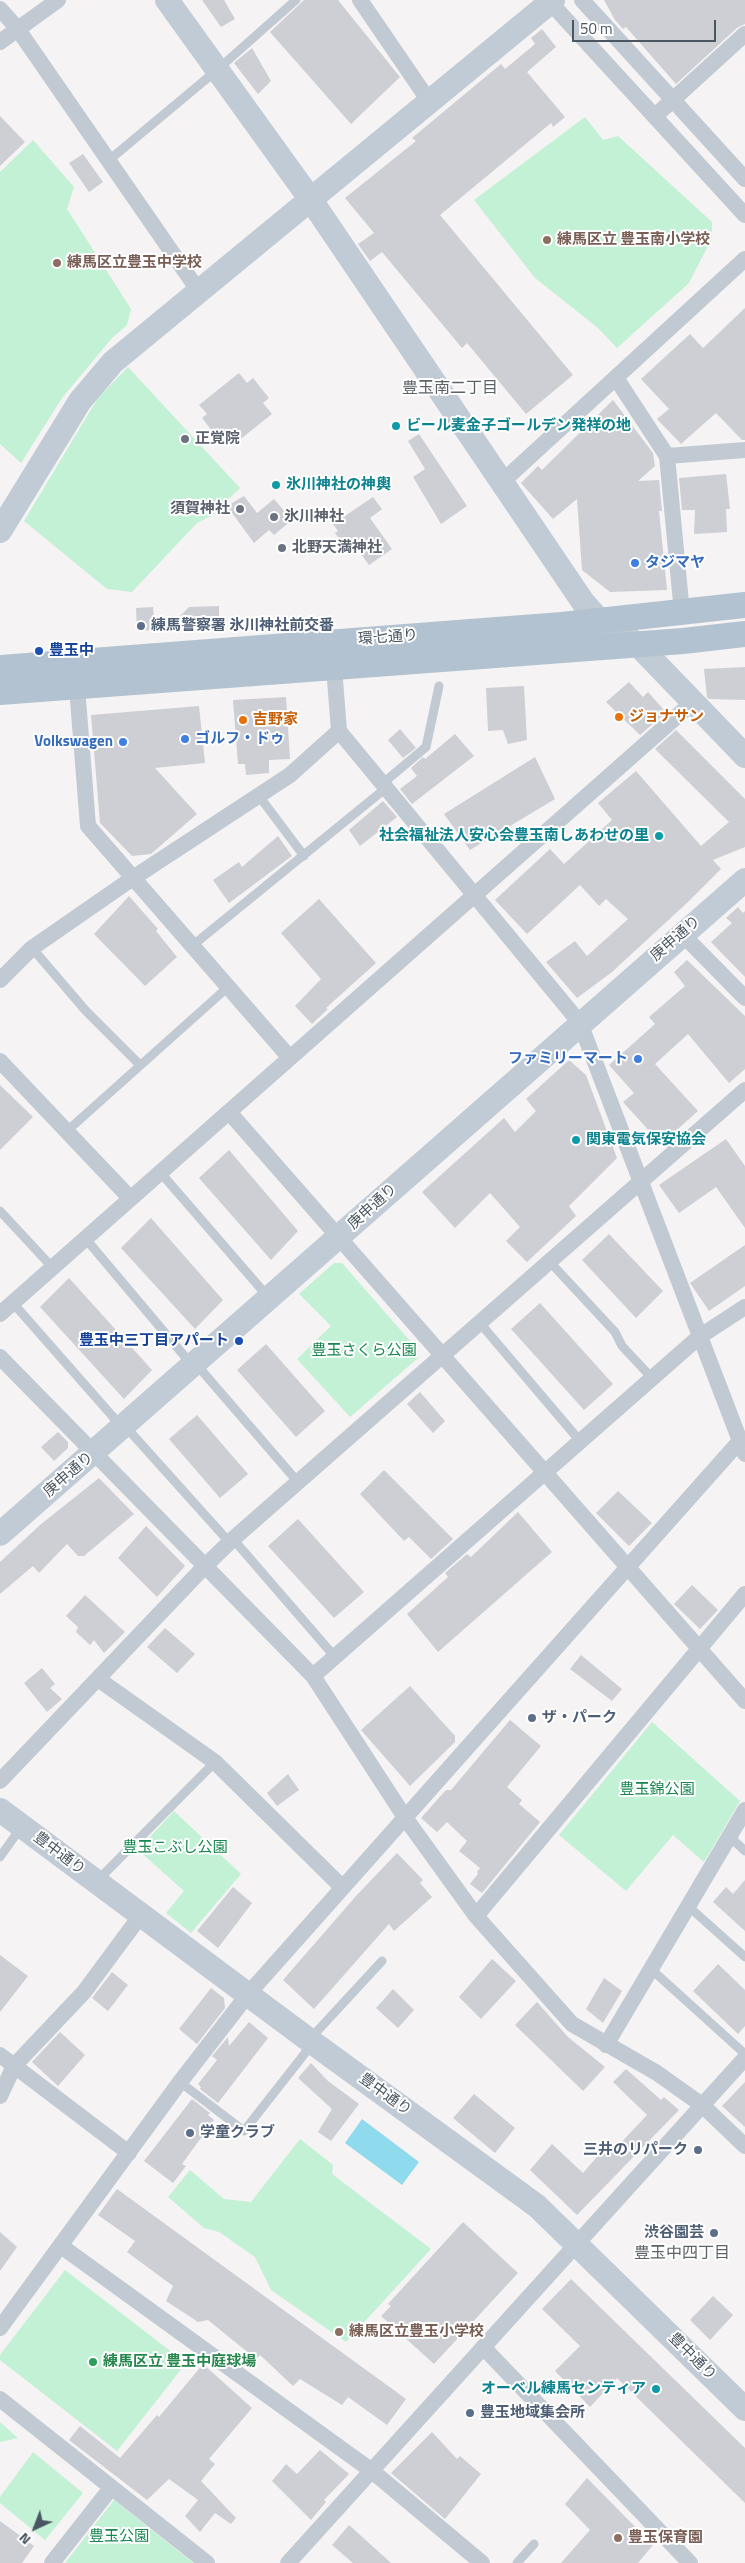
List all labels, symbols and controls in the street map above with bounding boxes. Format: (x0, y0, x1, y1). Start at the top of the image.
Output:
scale bar (575, 10, 719, 42)
text: 50 m (580, 17, 613, 40)
place label: 練馬区立 豊玉南小学校 (557, 231, 710, 249)
marker: 練馬区立 豊玉南小学校 (541, 234, 553, 246)
place label: 練馬区立豊玉中学校 (67, 254, 202, 272)
marker: 練馬区立豊玉中学校 (51, 257, 63, 269)
district label: 豊玉南二丁目 (402, 379, 498, 399)
place label: ビール麦金子ゴールデン発祥の地 (406, 417, 631, 435)
marker: ビール麦金子ゴールデン発祥の地 (390, 420, 402, 432)
place label: 正覚院 (195, 430, 240, 448)
marker: 正覚院 (179, 433, 191, 445)
place label: 氷川神社の神輿 (286, 476, 391, 494)
marker: 氷川神社の神輿 (270, 479, 282, 491)
place label: 須賀神社 (170, 500, 230, 518)
marker: 須賀神社 (234, 503, 246, 515)
place label: 氷川神社 (284, 508, 344, 526)
marker: 氷川神社 (268, 511, 280, 523)
place label: 北野天満神社 (292, 539, 382, 557)
marker: 北野天満神社 (276, 542, 288, 554)
place label: タジマヤ (645, 554, 705, 572)
marker: タジマヤ (629, 557, 641, 569)
place label: 練馬警察署 氷川神社前交番 (151, 617, 334, 635)
marker: 練馬警察署 氷川神社前交番 (135, 620, 147, 632)
street label: 環七通り (357, 627, 419, 649)
place label: 豊玉中 (49, 642, 94, 660)
marker: 豊玉中 (33, 645, 45, 657)
place label: ジョナサン (629, 708, 704, 726)
place label: 吉野家 (253, 711, 298, 729)
marker: ジョナサン (613, 711, 625, 723)
marker: 吉野家 (237, 714, 249, 726)
place label: ゴルフ・ドゥ (195, 730, 285, 748)
place label: Volkswagen (34, 733, 113, 751)
marker: ゴルフ・ドゥ (179, 733, 191, 745)
marker: Volkswagen (117, 736, 129, 748)
place label: 社会福祉法人安心会豊玉南しあわせの里 (379, 827, 649, 845)
marker: 社会福祉法人安心会豊玉南しあわせの里 (653, 830, 665, 842)
street label: 庚申通り (647, 913, 705, 965)
place label: ファミリーマート (508, 1050, 628, 1068)
marker: ファミリーマート (632, 1053, 644, 1065)
place label: 関東電気保安協会 (586, 1131, 706, 1149)
marker: 関東電気保安協会 (570, 1134, 582, 1146)
street label: 庚申通り (345, 1180, 401, 1234)
place label: 豊玉中三丁目アパート (79, 1332, 229, 1350)
marker: 豊玉中三丁目アパート (233, 1335, 245, 1347)
park label: 豊玉さくら公園 (312, 1342, 416, 1360)
street label: 庚申通り (40, 1449, 98, 1501)
place label: ザ・パーク (542, 1709, 617, 1727)
marker: ザ・パーク (526, 1712, 538, 1724)
park label: 豊玉錦公園 (620, 1781, 694, 1799)
street label: 豊中通り (30, 1829, 88, 1879)
park label: 豊玉こぶし公園 (123, 1839, 227, 1857)
street label: 豊中通り (355, 2070, 415, 2120)
place label: 学童クラブ (200, 2124, 275, 2142)
marker: 学童クラブ (184, 2127, 196, 2139)
place label: 三井のリパーク (583, 2141, 688, 2159)
marker: 三井のリパーク (692, 2144, 704, 2156)
place label: 渋谷園芸 (644, 2224, 704, 2242)
marker: 渋谷園芸 (708, 2227, 720, 2239)
district label: 豊玉中四丁目 (634, 2244, 730, 2264)
place label: 練馬区立豊玉小学校 (349, 2323, 484, 2341)
marker: 練馬区立豊玉小学校 (333, 2326, 345, 2338)
street label: 豊中通り (664, 2329, 720, 2385)
place label: 練馬区立 豊玉中庭球場 (103, 2353, 256, 2371)
marker: 練馬区立 豊玉中庭球場 (87, 2356, 99, 2368)
place label: オーベル練馬センティア (481, 2380, 646, 2398)
marker: オーベル練馬センティア (650, 2383, 662, 2395)
place label: 豊玉地域集会所 (480, 2404, 585, 2422)
marker: 豊玉地域集会所 (464, 2407, 476, 2419)
north arrow (10, 2503, 60, 2553)
text: N (14, 2528, 35, 2550)
park label: 豊玉公園 (89, 2528, 149, 2546)
place label: 豊玉保育園 (628, 2529, 703, 2547)
marker: 豊玉保育園 (612, 2532, 624, 2544)

